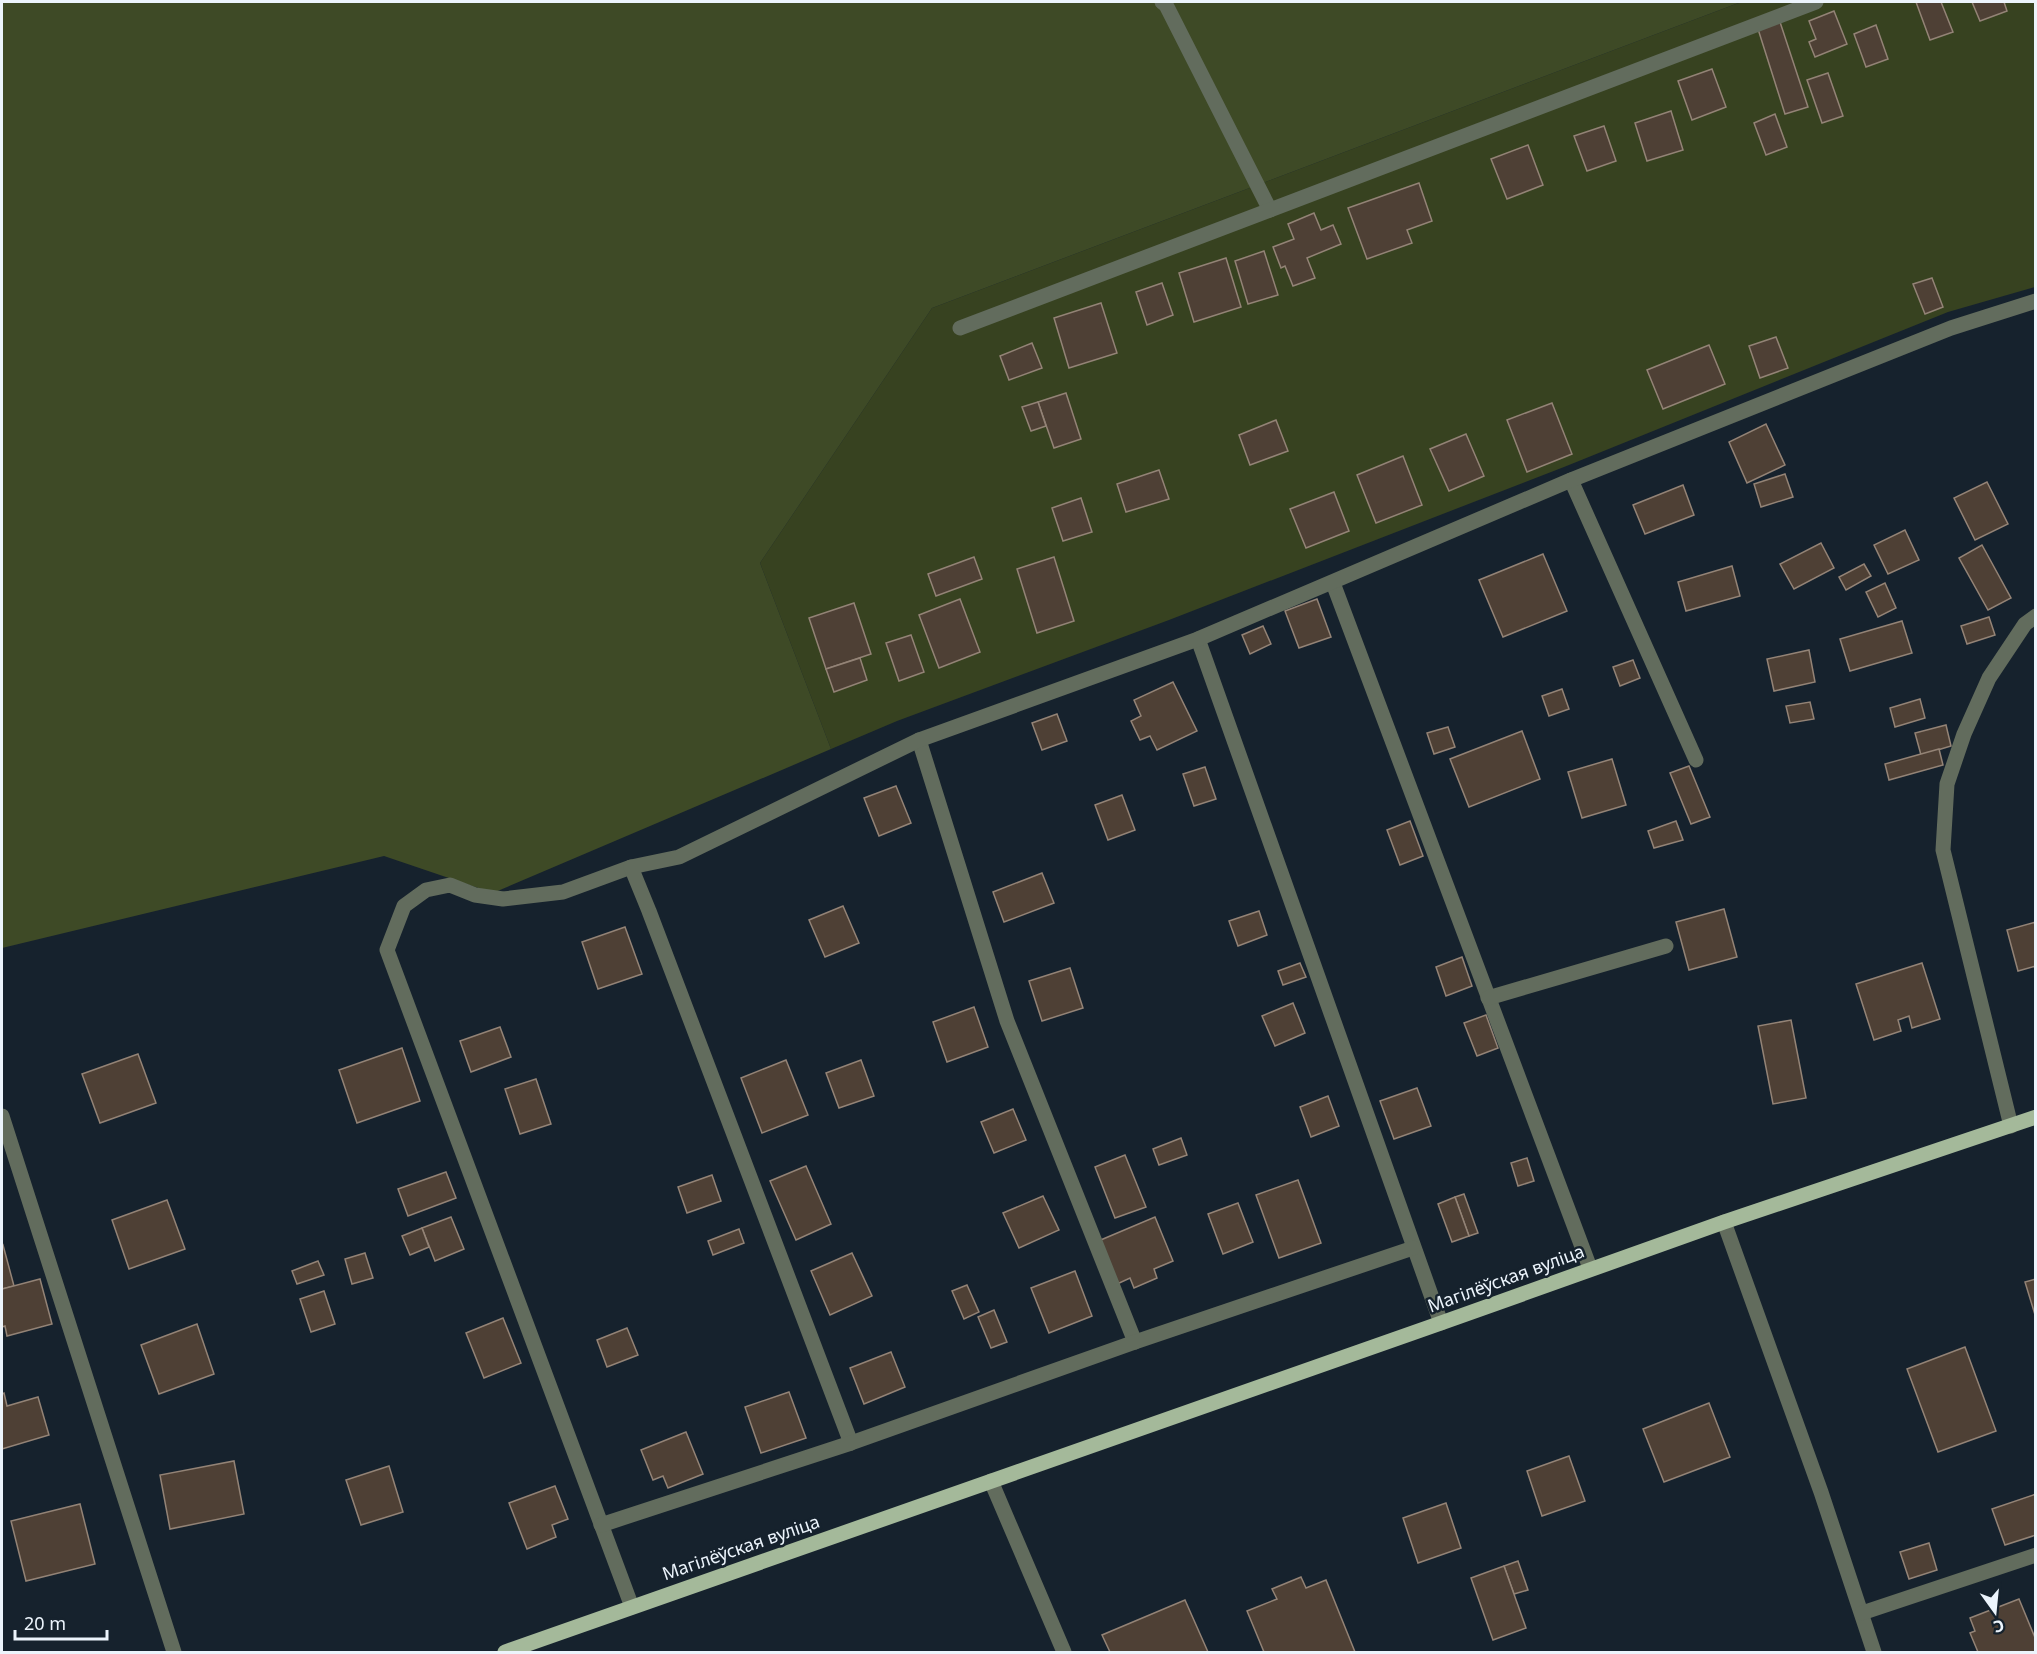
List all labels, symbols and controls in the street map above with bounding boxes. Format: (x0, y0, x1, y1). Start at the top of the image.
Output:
street label: Магілёўская вуліца (1424, 1239, 1587, 1318)
street label: Магілёўская вуліца (659, 1509, 823, 1585)
north arrow (1965, 1582, 2025, 1642)
scale bar (15, 1603, 106, 1641)
text: 20 m (24, 1611, 66, 1635)
text: С (1991, 1615, 2007, 1638)

